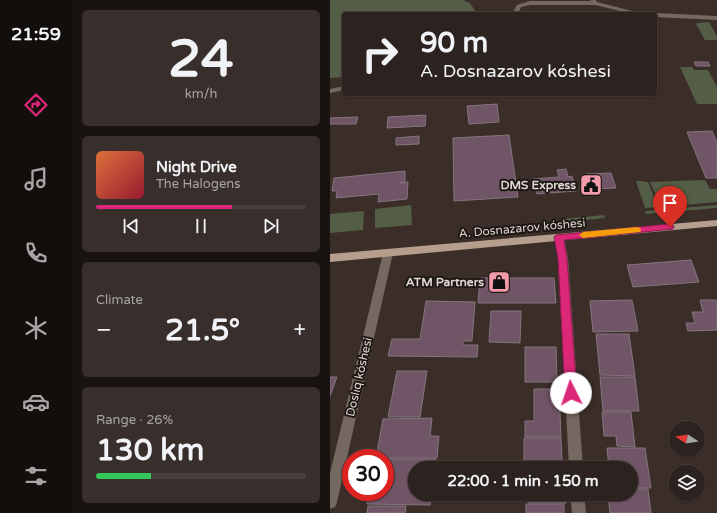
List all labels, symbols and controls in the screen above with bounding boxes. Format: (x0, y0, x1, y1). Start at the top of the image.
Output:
text: 21:59 (11, 23, 61, 45)
text: 90 m (420, 26, 488, 60)
text: 24 (168, 28, 234, 91)
icon: right (354, 28, 406, 80)
text: A. Dosnazarov kóshesi (420, 60, 611, 82)
text: km/h (185, 86, 217, 102)
icon: directions (22, 91, 50, 119)
text: Night Drive (156, 158, 237, 176)
icon: music (22, 165, 50, 193)
public building icon: DMS Express (578, 172, 604, 198)
text: The Halogens (156, 176, 240, 192)
place label: DMS Express (500, 178, 576, 193)
pin (653, 186, 687, 227)
icon: arrive (659, 192, 681, 214)
icon: previous (120, 215, 142, 237)
icon: pause (190, 215, 212, 237)
icon: next (260, 215, 282, 237)
street label: A. Dosnazarov kóshesi (458, 215, 586, 241)
icon: phone (22, 239, 50, 267)
shop icon: ATM Partners (486, 269, 512, 295)
place label: ATM Partners (406, 275, 484, 289)
text: Climate (96, 292, 143, 308)
text: 21.5° (165, 312, 240, 349)
icon: climate (22, 314, 50, 342)
text: − (96, 317, 112, 343)
text: + (294, 317, 306, 343)
street label: Doslıq kóshesi (343, 336, 375, 418)
position arrow (550, 372, 592, 414)
icon: car (22, 388, 50, 416)
text: Range · 26% (96, 412, 173, 428)
north arrow (669, 421, 705, 457)
map controls (669, 421, 705, 501)
text: 130 km (96, 432, 204, 469)
speed limit sign: 30 (342, 449, 394, 501)
icon: filters (22, 462, 50, 490)
button: layers (669, 465, 705, 501)
text: 22:00 · 1 min · 150 m (448, 472, 598, 490)

